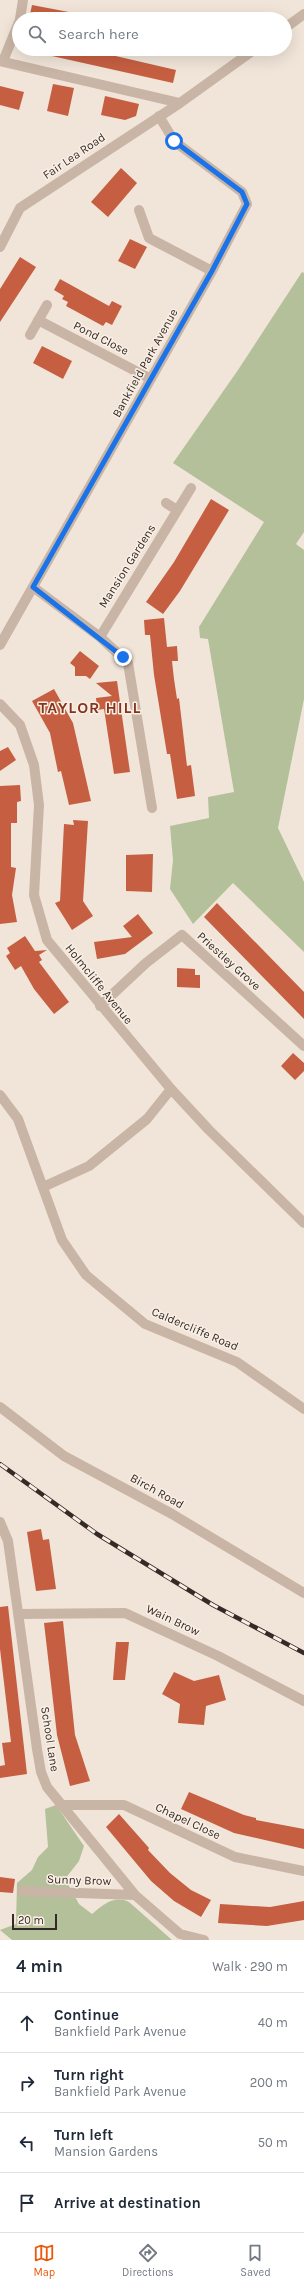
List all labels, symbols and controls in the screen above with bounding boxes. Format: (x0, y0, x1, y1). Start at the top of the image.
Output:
search box (12, 12, 292, 56)
icon: search (26, 23, 48, 45)
text: Search here (58, 25, 139, 43)
street label: Fair Lea Road (40, 130, 108, 182)
route start (165, 132, 183, 150)
street label: Bankfield Park Avenue (109, 306, 181, 420)
street label: Pond Close (71, 318, 131, 358)
street label: Mansion Gardens (96, 522, 158, 610)
route end (114, 648, 132, 666)
district label: TAYLOR HILL (39, 698, 141, 717)
street label: Priestley Grove (194, 929, 264, 993)
street label: Holmcliffe Avenue (62, 941, 136, 1027)
street label: Caldercliffe Road (149, 1304, 241, 1354)
street label: Birch Road (128, 1471, 186, 1511)
street label: Wain Brow (144, 1601, 202, 1639)
street label: School Lane (38, 1705, 62, 1773)
street label: Chapel Close (153, 1800, 223, 1842)
street label: Sunny Brow (47, 1872, 112, 1888)
scale bar (12, 1912, 57, 1931)
text: 20 m (18, 1914, 44, 1927)
text: 4 min (16, 1956, 63, 1976)
text: Walk · 290 m (212, 1959, 288, 1974)
text: Continue (54, 2006, 119, 2024)
icon: ahead (16, 2012, 38, 2034)
text: 40 m (258, 2015, 288, 2030)
text: Bankfield Park Avenue (54, 2024, 186, 2039)
text: Turn right (54, 2066, 124, 2084)
icon: right (16, 2072, 38, 2094)
text: 200 m (250, 2075, 288, 2090)
text: Bankfield Park Avenue (54, 2084, 186, 2099)
text: Turn left (54, 2126, 113, 2144)
icon: left (16, 2132, 38, 2154)
text: 50 m (258, 2135, 288, 2150)
text: Mansion Gardens (54, 2144, 158, 2159)
icon: arrive (16, 2192, 38, 2214)
text: Arrive at destination (54, 2194, 201, 2212)
tab: Map (33, 2242, 55, 2279)
tab: Directions (122, 2242, 174, 2279)
tab: Saved (240, 2242, 271, 2279)

